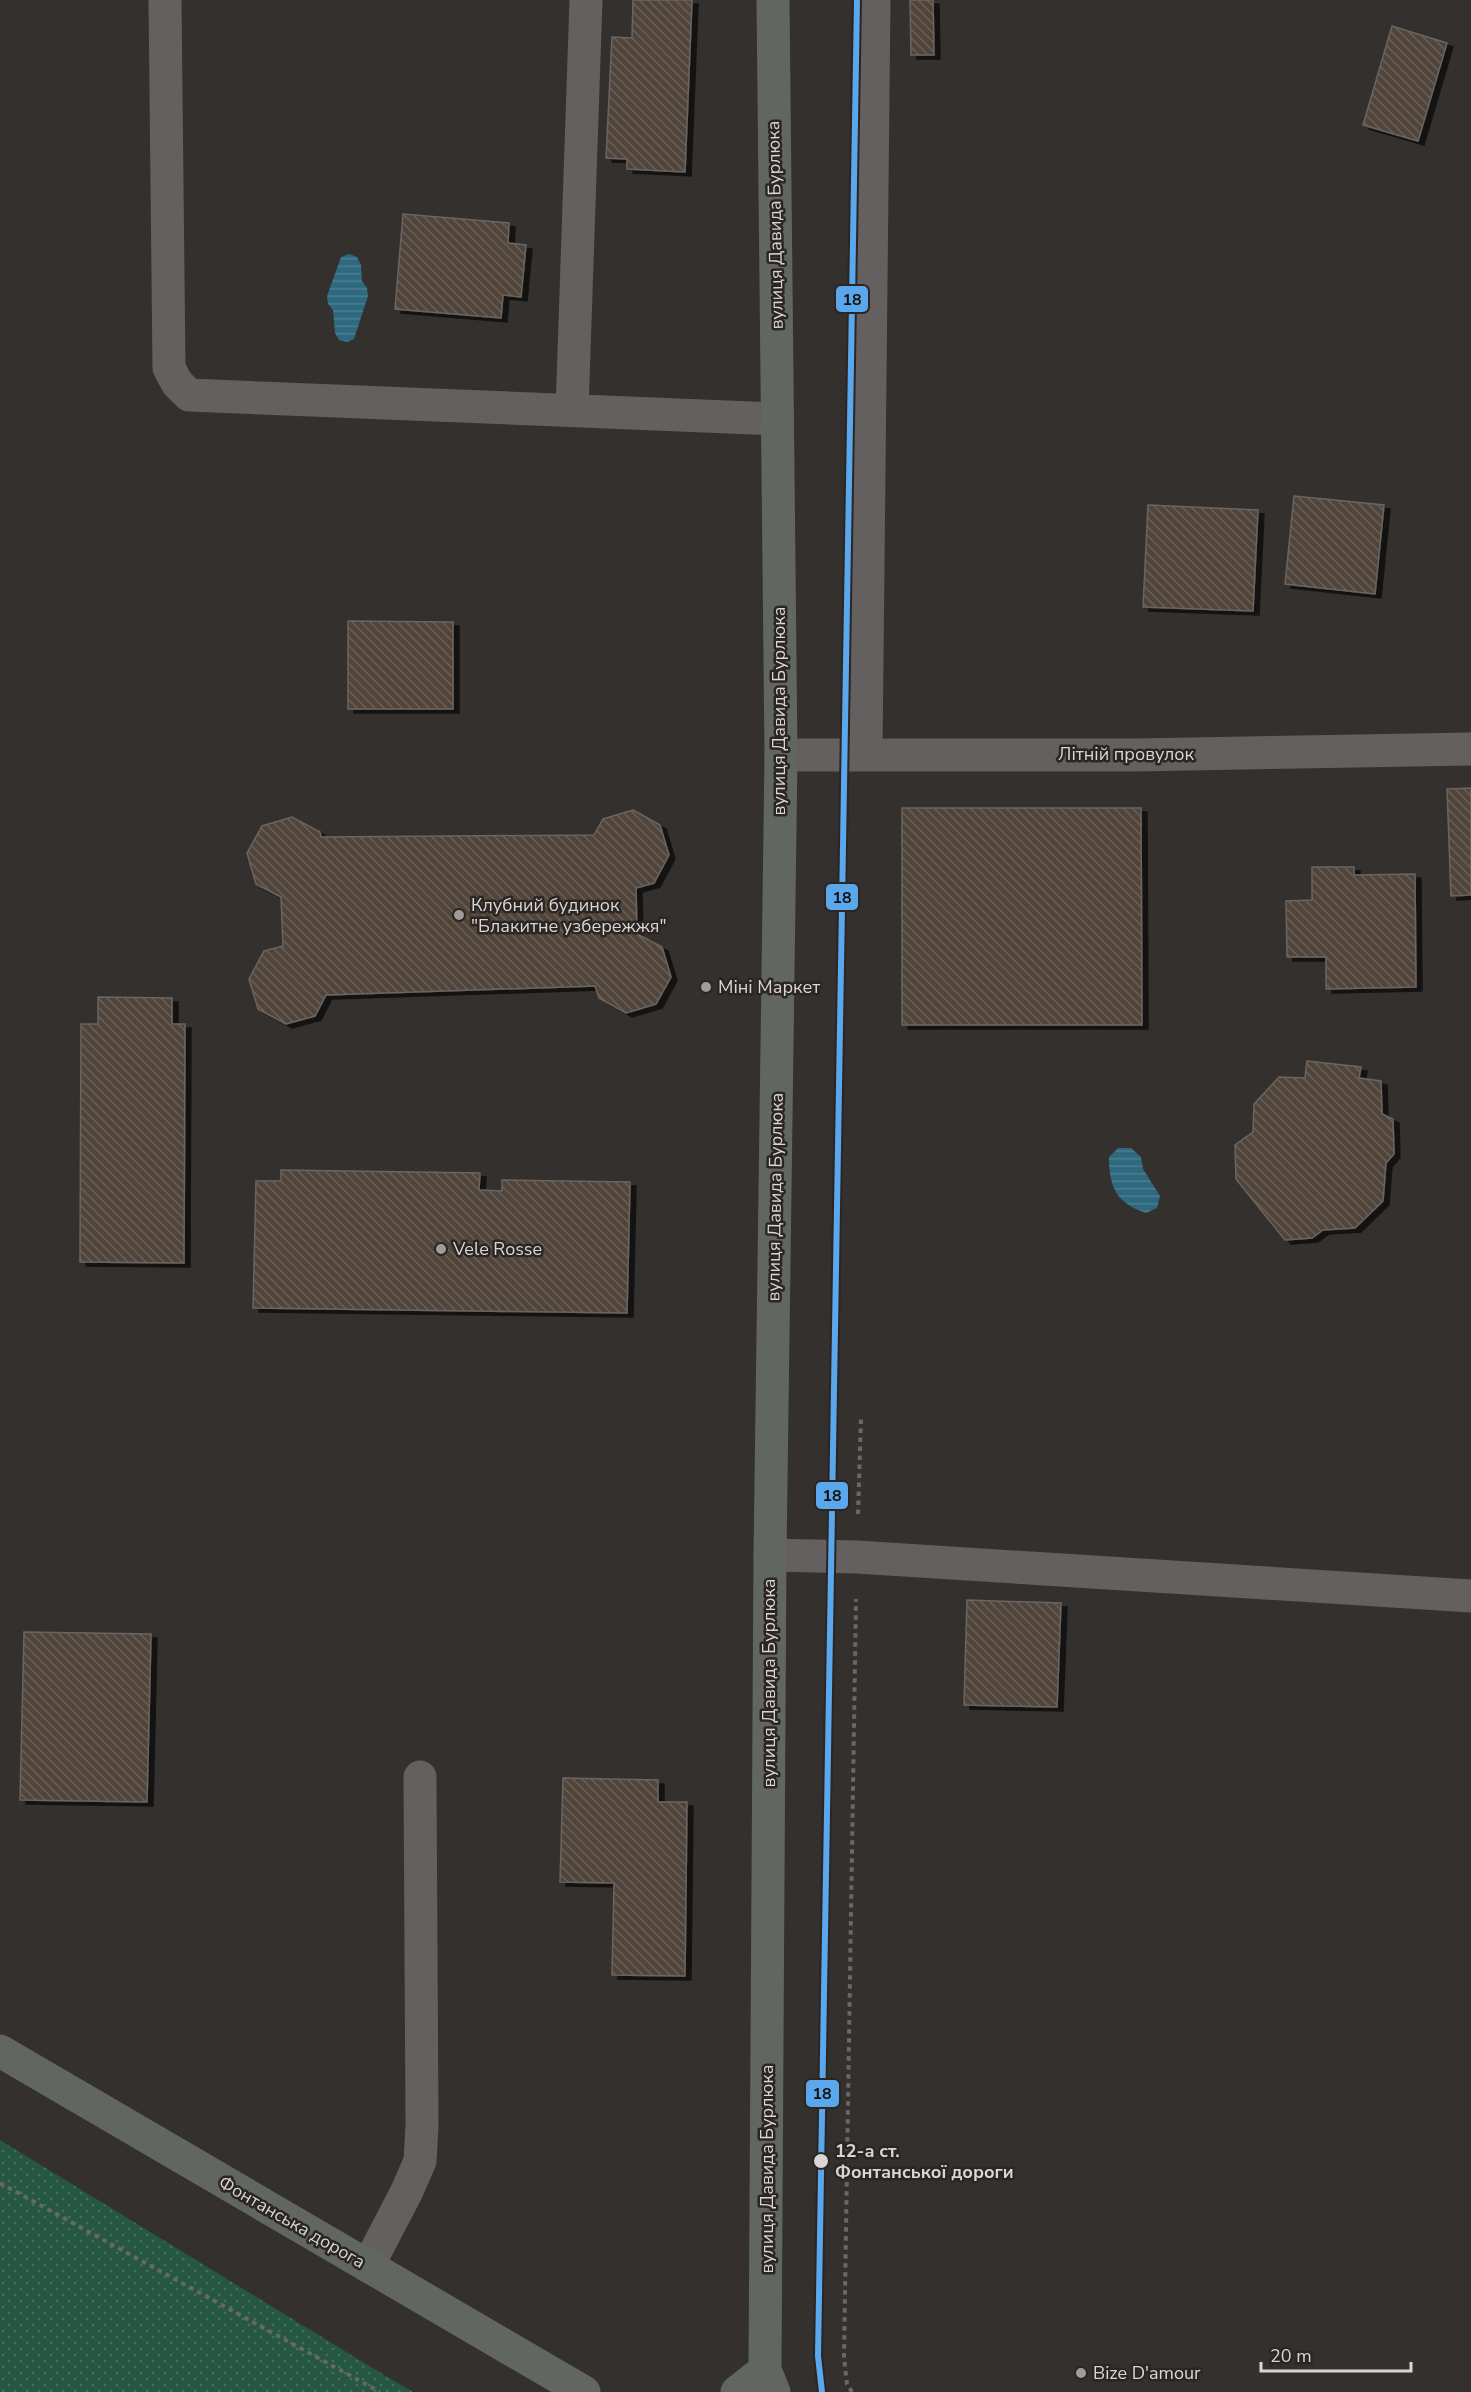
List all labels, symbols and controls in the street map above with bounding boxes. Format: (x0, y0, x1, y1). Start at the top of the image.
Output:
street label: вулиця Давида Бурлюка (761, 120, 789, 330)
line badge: 18 (835, 285, 869, 313)
text: 18 (842, 289, 862, 311)
street label: вулиця Давида Бурлюка (767, 607, 791, 815)
street label: Літній провулок (1058, 742, 1194, 766)
line badge: 18 (825, 883, 859, 911)
text: 18 (832, 887, 852, 909)
place label: Клубний будинок "Блакитне узбережжя" (471, 893, 667, 938)
marker: Клубний будинок "Блакитне узбережжя" (452, 908, 466, 922)
place label: Міні Маркет (718, 975, 820, 999)
marker: Міні Маркет (699, 980, 713, 994)
street label: вулиця Давида Бурлюка (761, 1092, 789, 1302)
place label: Vele Rosse (452, 1237, 542, 1261)
marker: Vele Rosse (434, 1242, 448, 1256)
line badge: 18 (815, 1481, 849, 1510)
text: 18 (822, 1485, 842, 1507)
street label: вулиця Давида Бурлюка (757, 1579, 781, 1787)
street label: вулиця Давида Бурлюка (755, 2065, 779, 2273)
line badge: 18 (805, 2079, 840, 2108)
text: 18 (812, 2083, 832, 2105)
place label: 12-а ст. Фонтанської дороги (835, 2139, 1014, 2184)
marker: 12-а ст. Фонтанської дороги (812, 2152, 830, 2170)
street label: Фонтанська дорога (214, 2170, 370, 2274)
scale bar (1261, 2335, 1411, 2373)
text: 20 m (1270, 2344, 1312, 2368)
place label: Bize D'amour (1093, 2361, 1201, 2385)
marker: Bize D'amour (1074, 2366, 1088, 2380)

